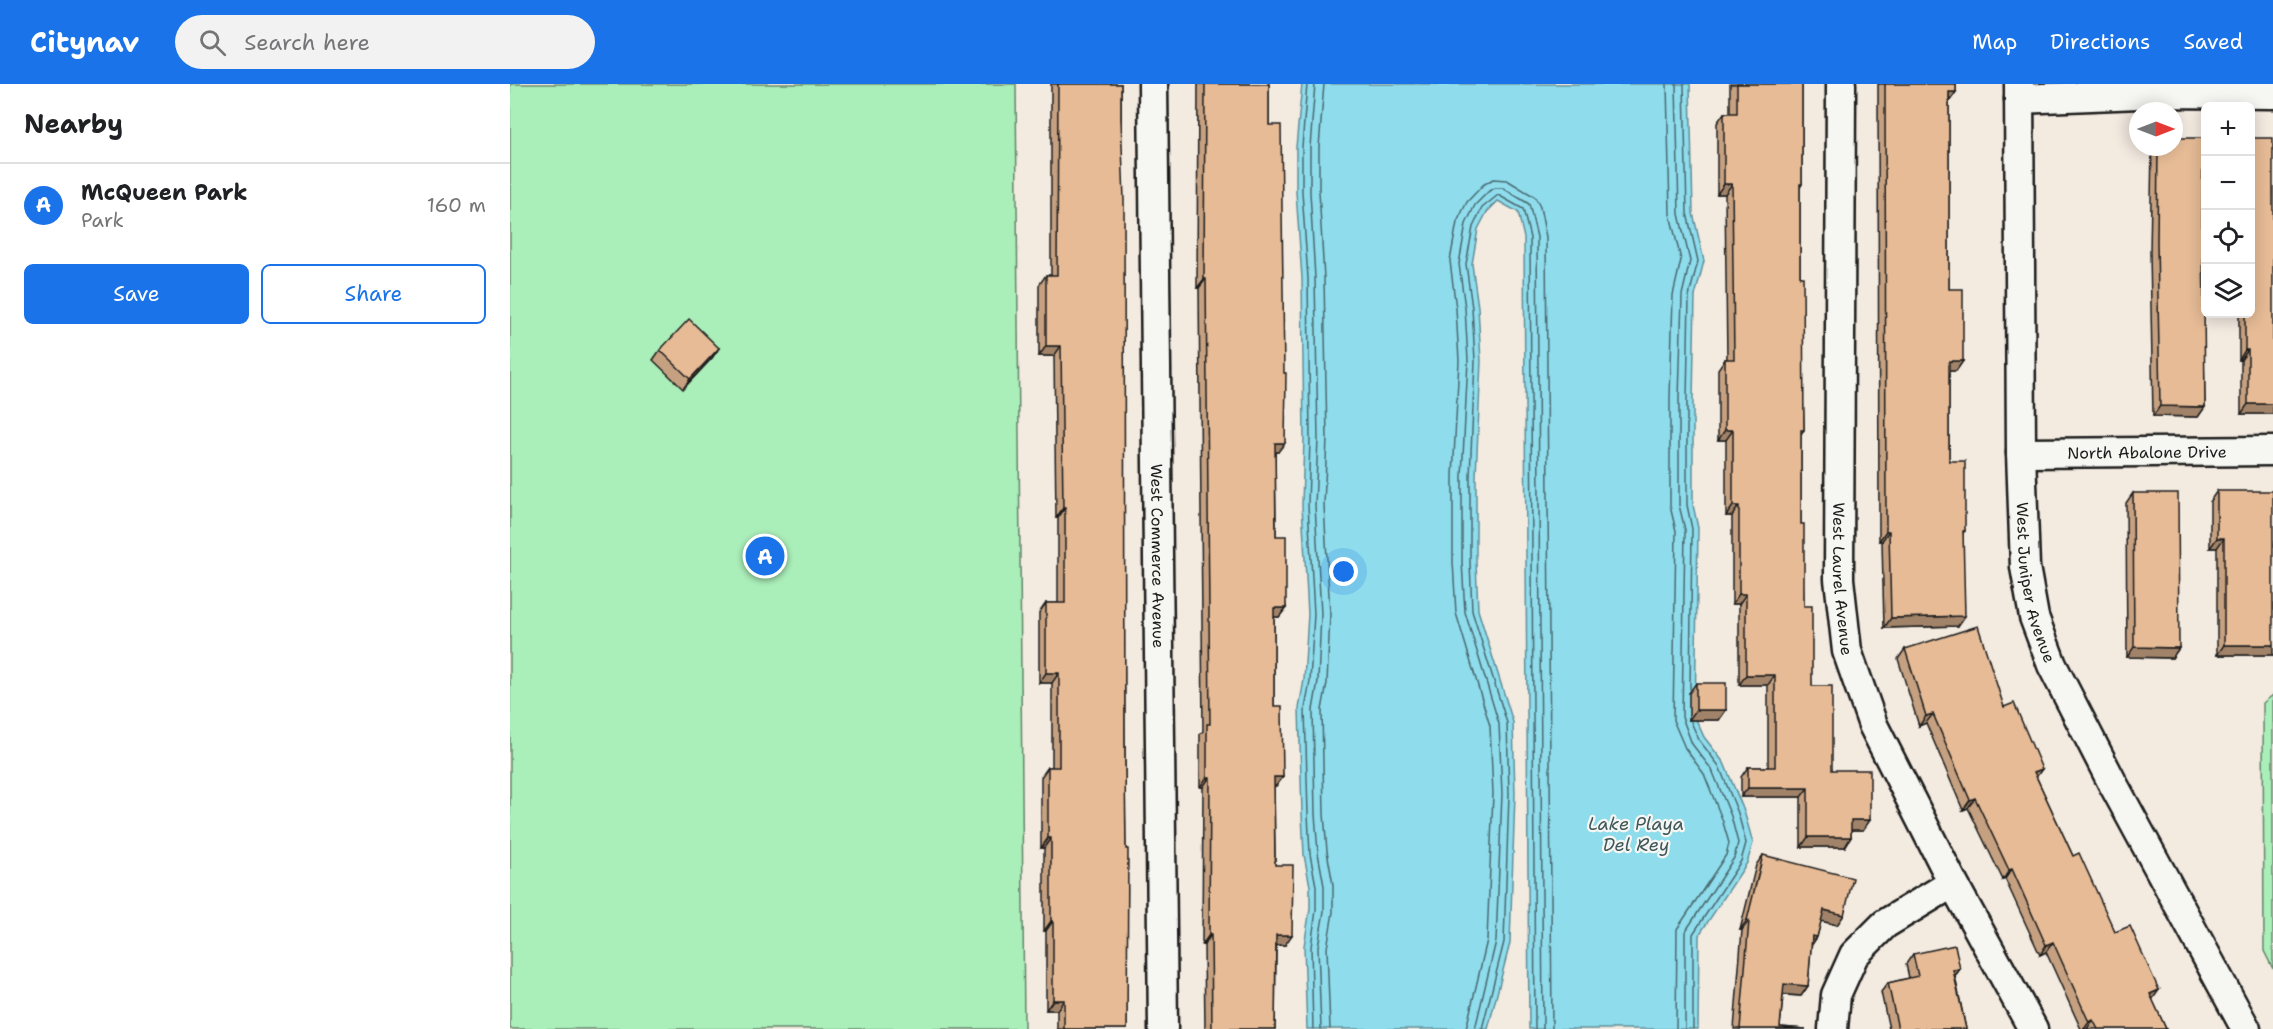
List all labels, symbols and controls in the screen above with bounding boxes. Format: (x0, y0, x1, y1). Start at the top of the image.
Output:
search box (175, 15, 595, 69)
text: Citynav (30, 23, 139, 61)
icon: search (196, 26, 229, 59)
text: Search here (244, 28, 370, 57)
text: Map (1972, 28, 2017, 56)
text: Directions (2050, 28, 2150, 56)
text: Saved (2183, 28, 2243, 56)
north arrow (2129, 102, 2183, 156)
map controls (2201, 102, 2255, 318)
button: + (2201, 102, 2255, 156)
text: Nearby (24, 106, 123, 141)
button: − (2201, 156, 2255, 210)
text: McQueen Park (81, 178, 248, 207)
text: A (36, 192, 51, 218)
text: 160 m (427, 192, 486, 218)
text: Park (81, 207, 124, 233)
button: locate (2201, 210, 2255, 264)
button: Save (24, 264, 249, 324)
button: Share (261, 264, 486, 324)
button: layers (2201, 264, 2255, 318)
street label: North Abalone Drive (2067, 441, 2227, 464)
street label: West Commerce Avenue (1146, 464, 1169, 648)
street label: West Laurel Avenue (1828, 502, 1857, 657)
street label: West Juniper Avenue (2012, 502, 2060, 666)
pin: A (746, 534, 784, 578)
your location (1329, 557, 1358, 586)
water label: Lake Playa Del Rey (1588, 812, 1684, 857)

